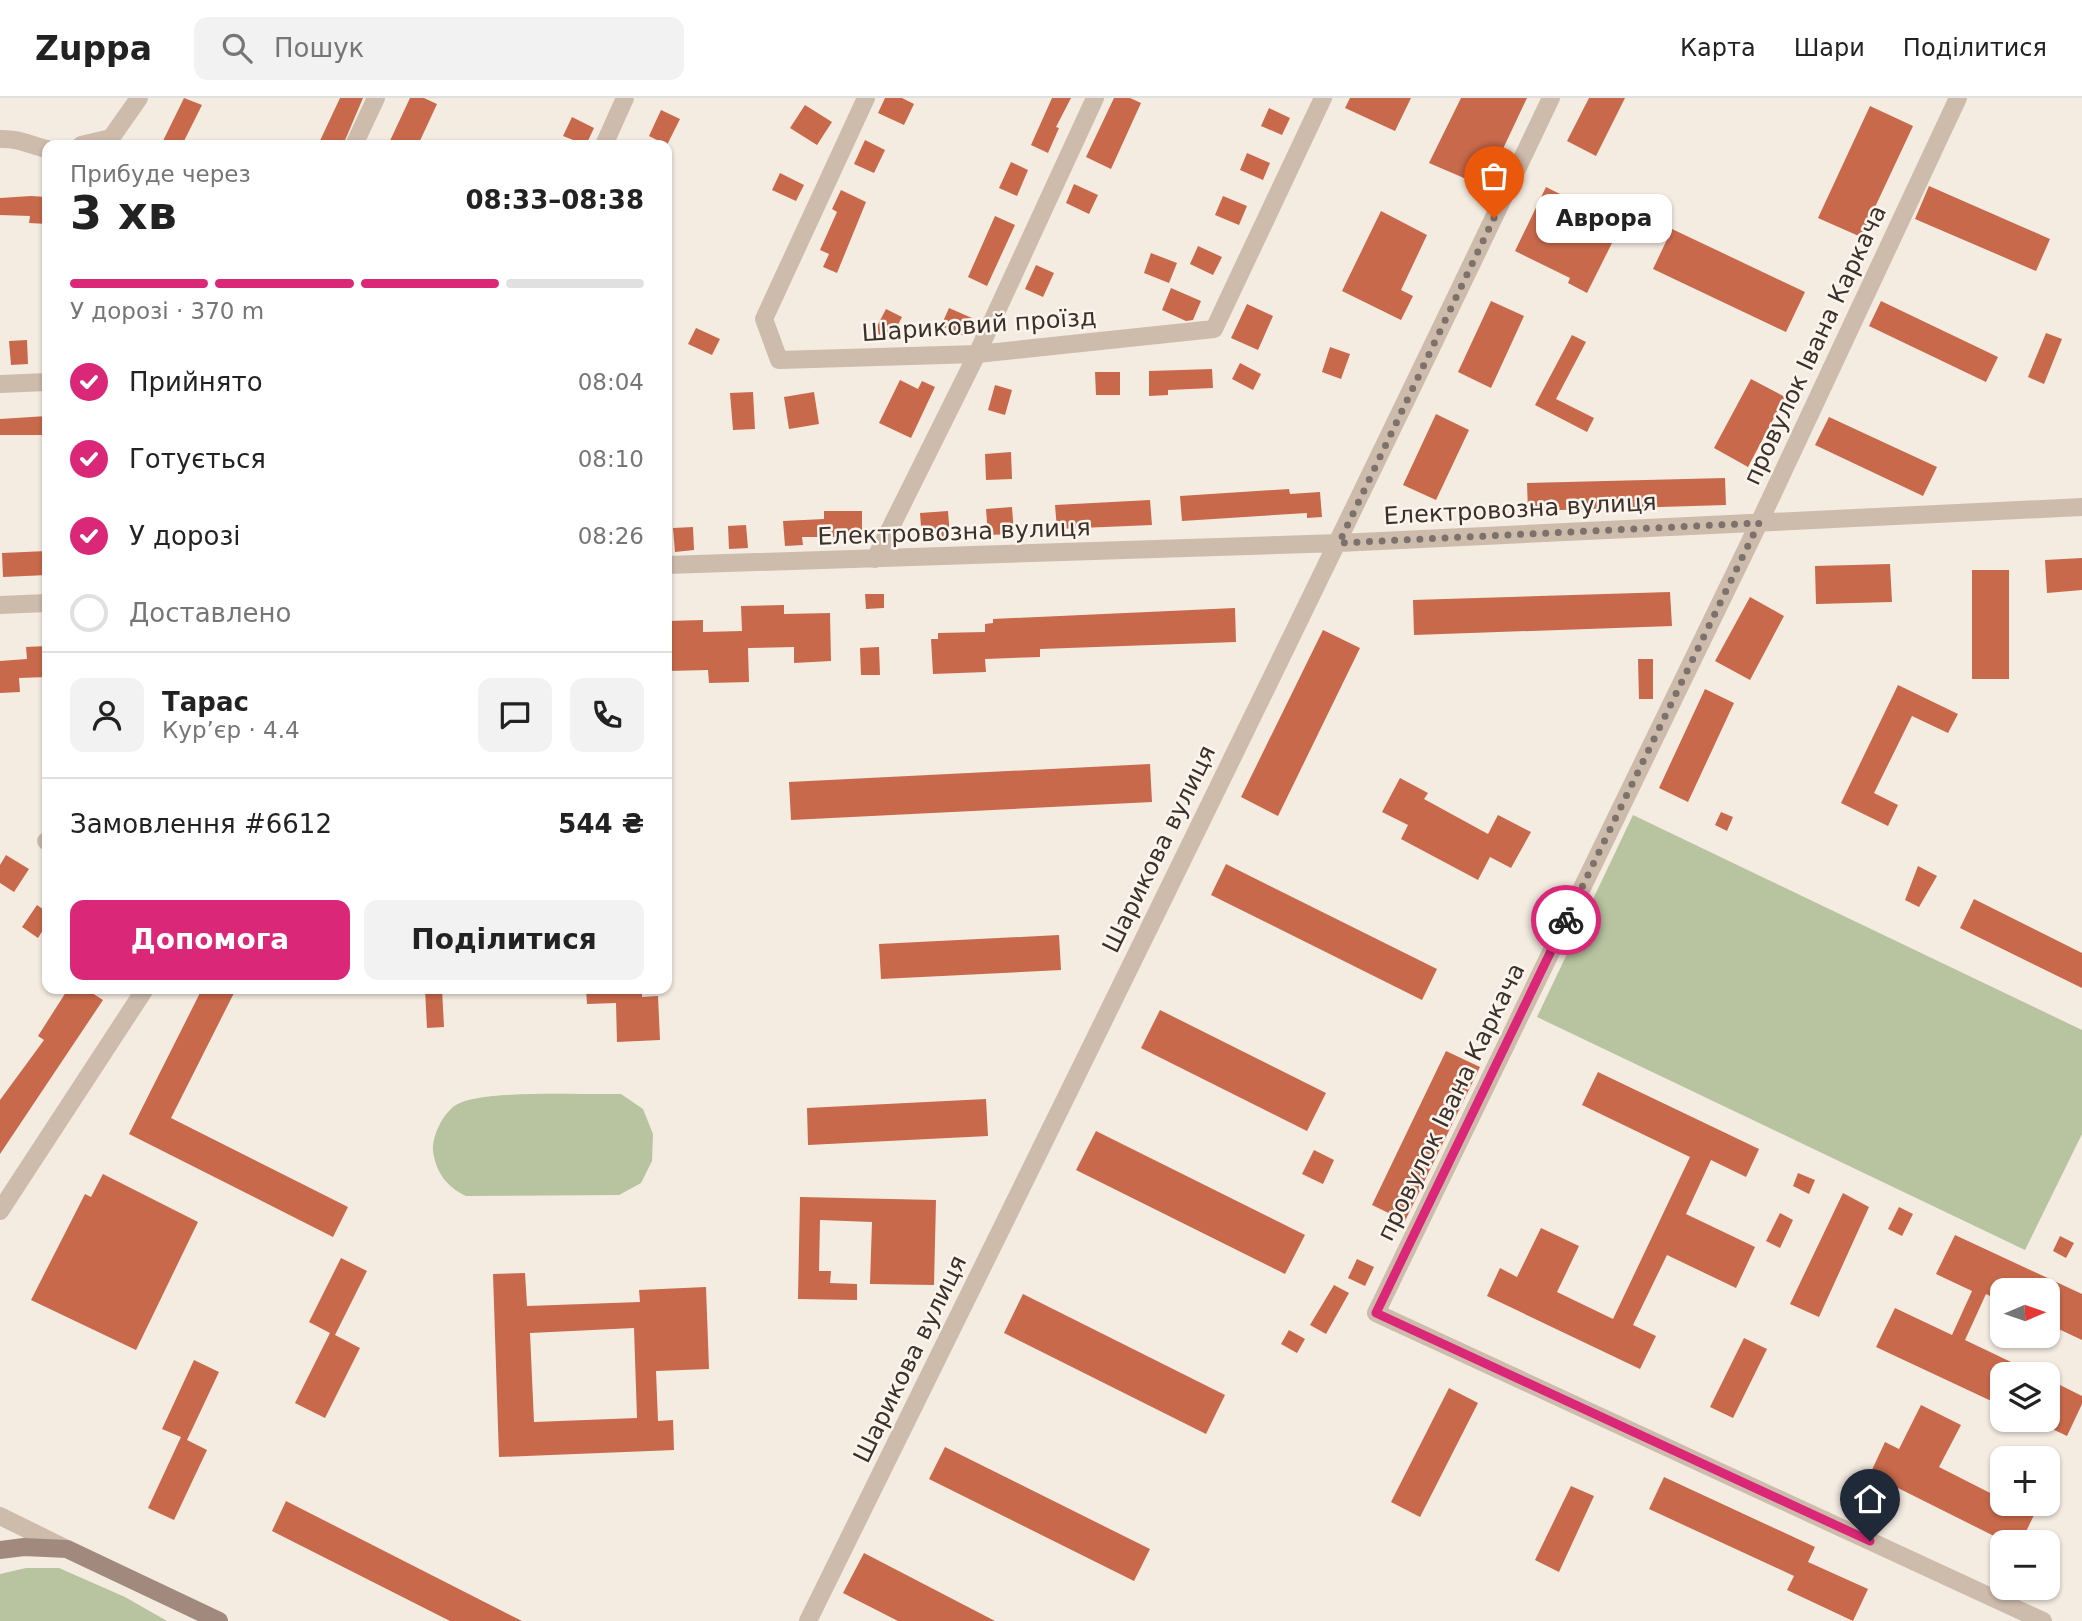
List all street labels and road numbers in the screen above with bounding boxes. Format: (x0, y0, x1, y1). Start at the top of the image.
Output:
street label: провулок Івана Каркача (1738, 201, 1892, 489)
street label: Шариковий проїзд (861, 303, 1097, 347)
street label: Електровозна вулиця (1383, 488, 1657, 530)
street label: Електровозна вулиця (817, 513, 1091, 551)
street label: Шарикова вулиця (1097, 741, 1221, 957)
street label: провулок Івана Каркача (1372, 959, 1530, 1245)
street label: Шарикова вулиця (848, 1251, 972, 1467)

